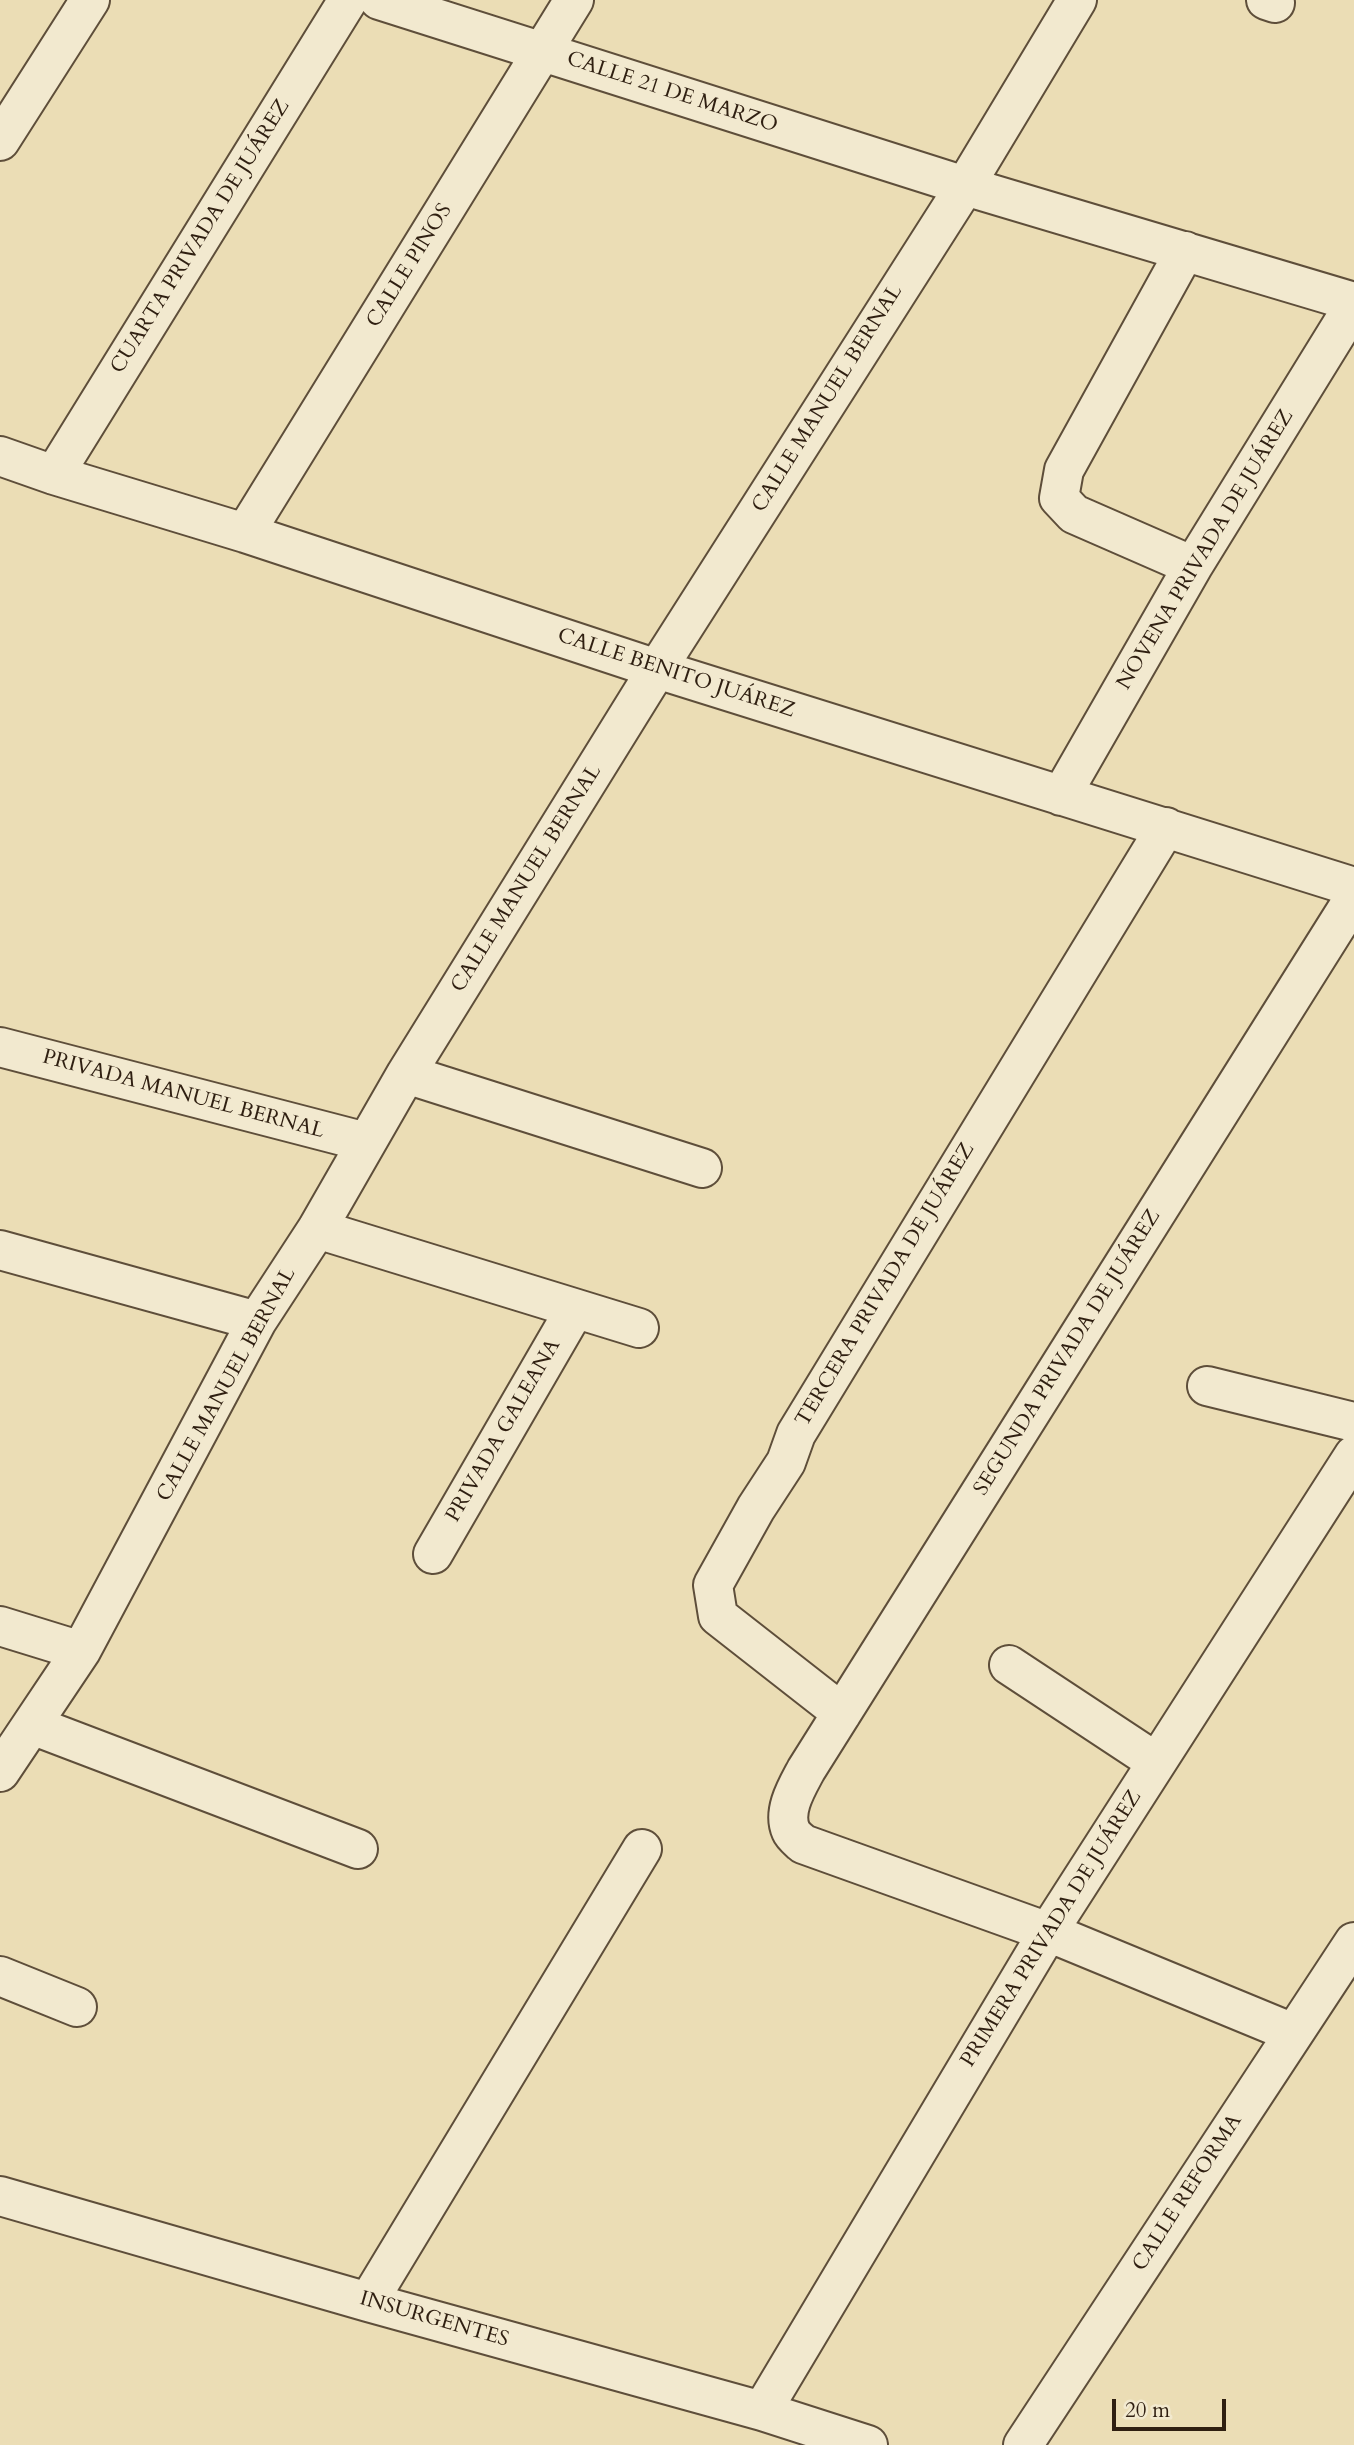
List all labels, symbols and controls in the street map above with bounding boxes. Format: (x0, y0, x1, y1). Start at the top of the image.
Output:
street label: CALLE 21 DE MARZO (563, 47, 781, 139)
street label: CUARTA PRIVADA DE JUÁREZ (106, 95, 296, 379)
street label: CALLE PINOS (362, 199, 458, 333)
street label: CALLE MANUEL BERNAL (748, 281, 908, 517)
street label: NOVENA PRIVADA DE JUÁREZ (1112, 405, 1300, 695)
street label: CALLE BENITO JUÁREZ (554, 624, 798, 724)
street label: CALLE MANUEL BERNAL (447, 761, 607, 997)
street label: PRIVADA MANUEL BERNAL (39, 1045, 327, 1145)
street label: TERCERA PRIVADA DE JUÁREZ (791, 1139, 981, 1431)
street label: SEGUNDA PRIVADA DE JUÁREZ (969, 1205, 1167, 1501)
street label: CALLE MANUEL BERNAL (152, 1264, 302, 1506)
street label: PRIVADA GALEANA (441, 1335, 567, 1527)
street label: PRIMERA PRIVADA DE JUÁREZ (956, 1786, 1148, 2072)
street label: CALLE REFORMA (1128, 2110, 1248, 2276)
street label: INSURGENTES (357, 2287, 511, 2353)
scale bar (1116, 2386, 1230, 2430)
text: 20 m (1125, 2396, 1170, 2425)

